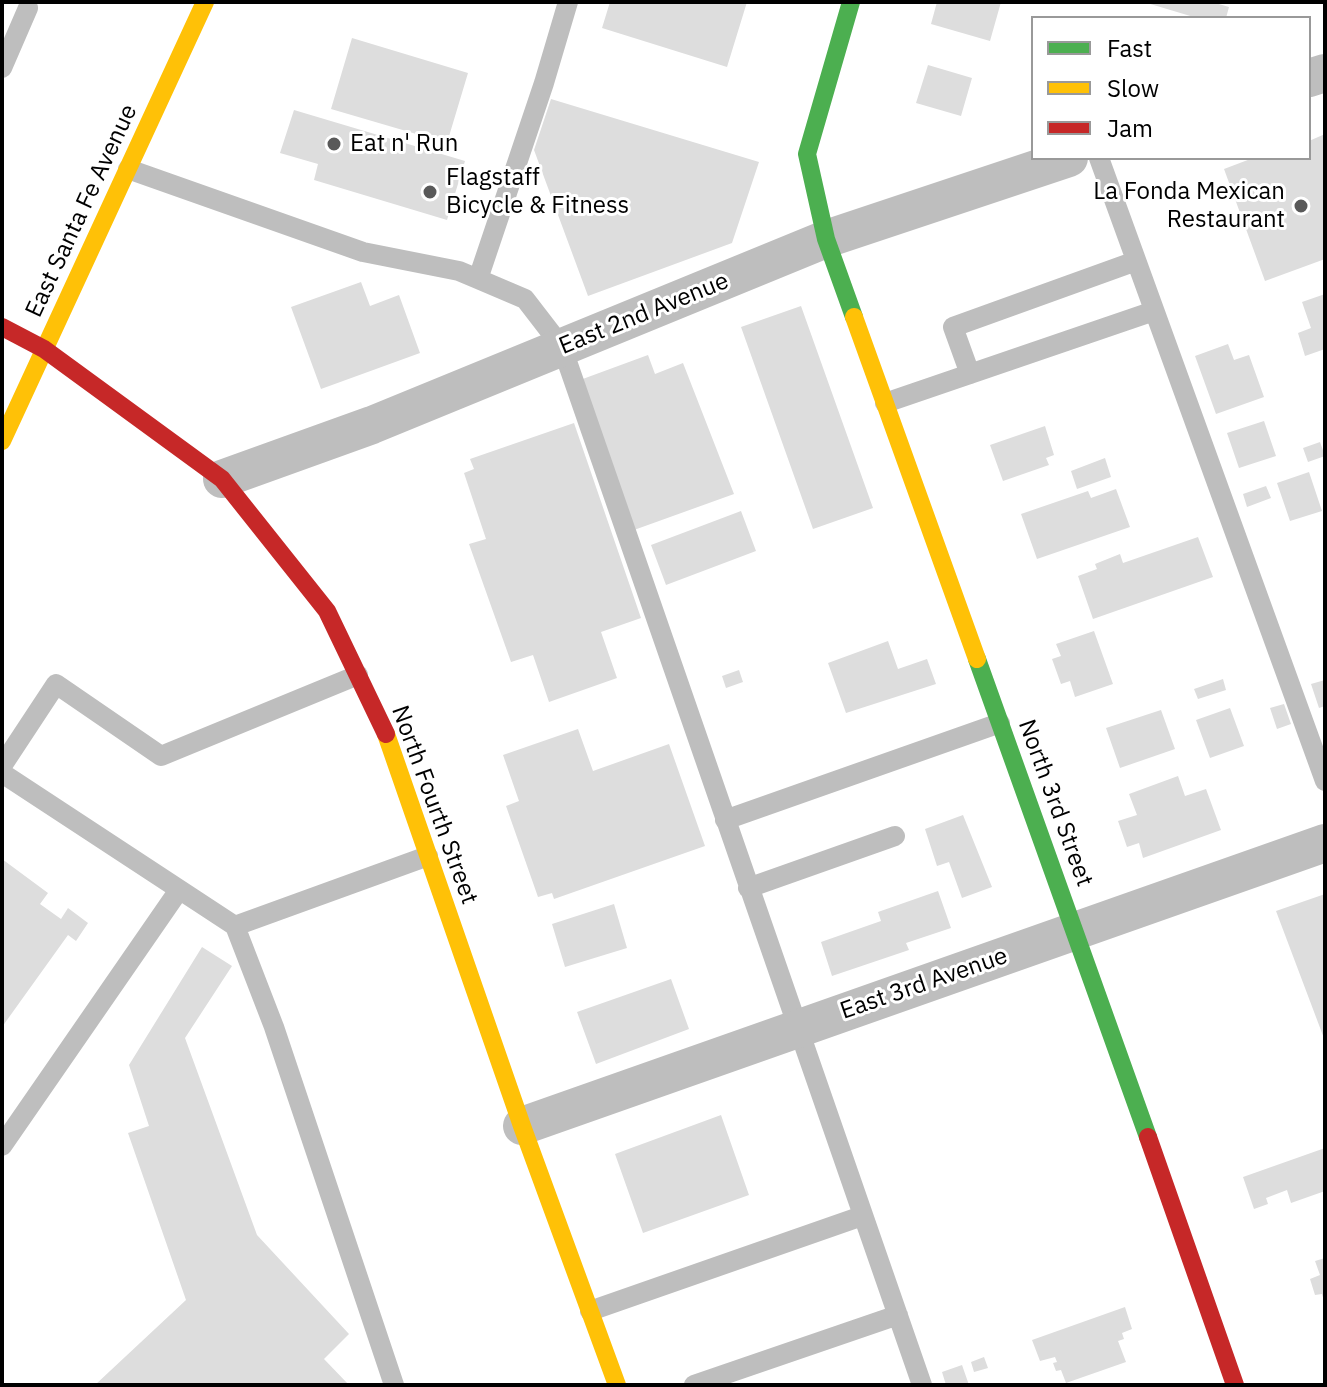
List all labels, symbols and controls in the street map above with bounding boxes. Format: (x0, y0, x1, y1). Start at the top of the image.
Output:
legend (1031, 16, 1311, 160)
text: Fast (1107, 32, 1152, 64)
text: Slow (1107, 72, 1159, 104)
street label: East Santa Fe Avenue (20, 100, 144, 322)
text: Jam (1107, 112, 1153, 144)
place label: Eat n' Run (350, 130, 458, 158)
marker: Eat n' Run (325, 135, 343, 153)
place label: Flagstaff Bicycle & Fitness (446, 164, 629, 220)
place label: La Fonda Mexican Restaurant (1093, 178, 1285, 234)
marker: Flagstaff Bicycle & Fitness (421, 183, 439, 201)
marker: La Fonda Mexican Restaurant (1292, 197, 1310, 215)
street label: East 2nd Avenue (555, 267, 733, 361)
street label: North Fourth Street (385, 702, 483, 908)
street label: North 3rd Street (1011, 716, 1099, 890)
street label: East 3rd Avenue (836, 942, 1012, 1026)

